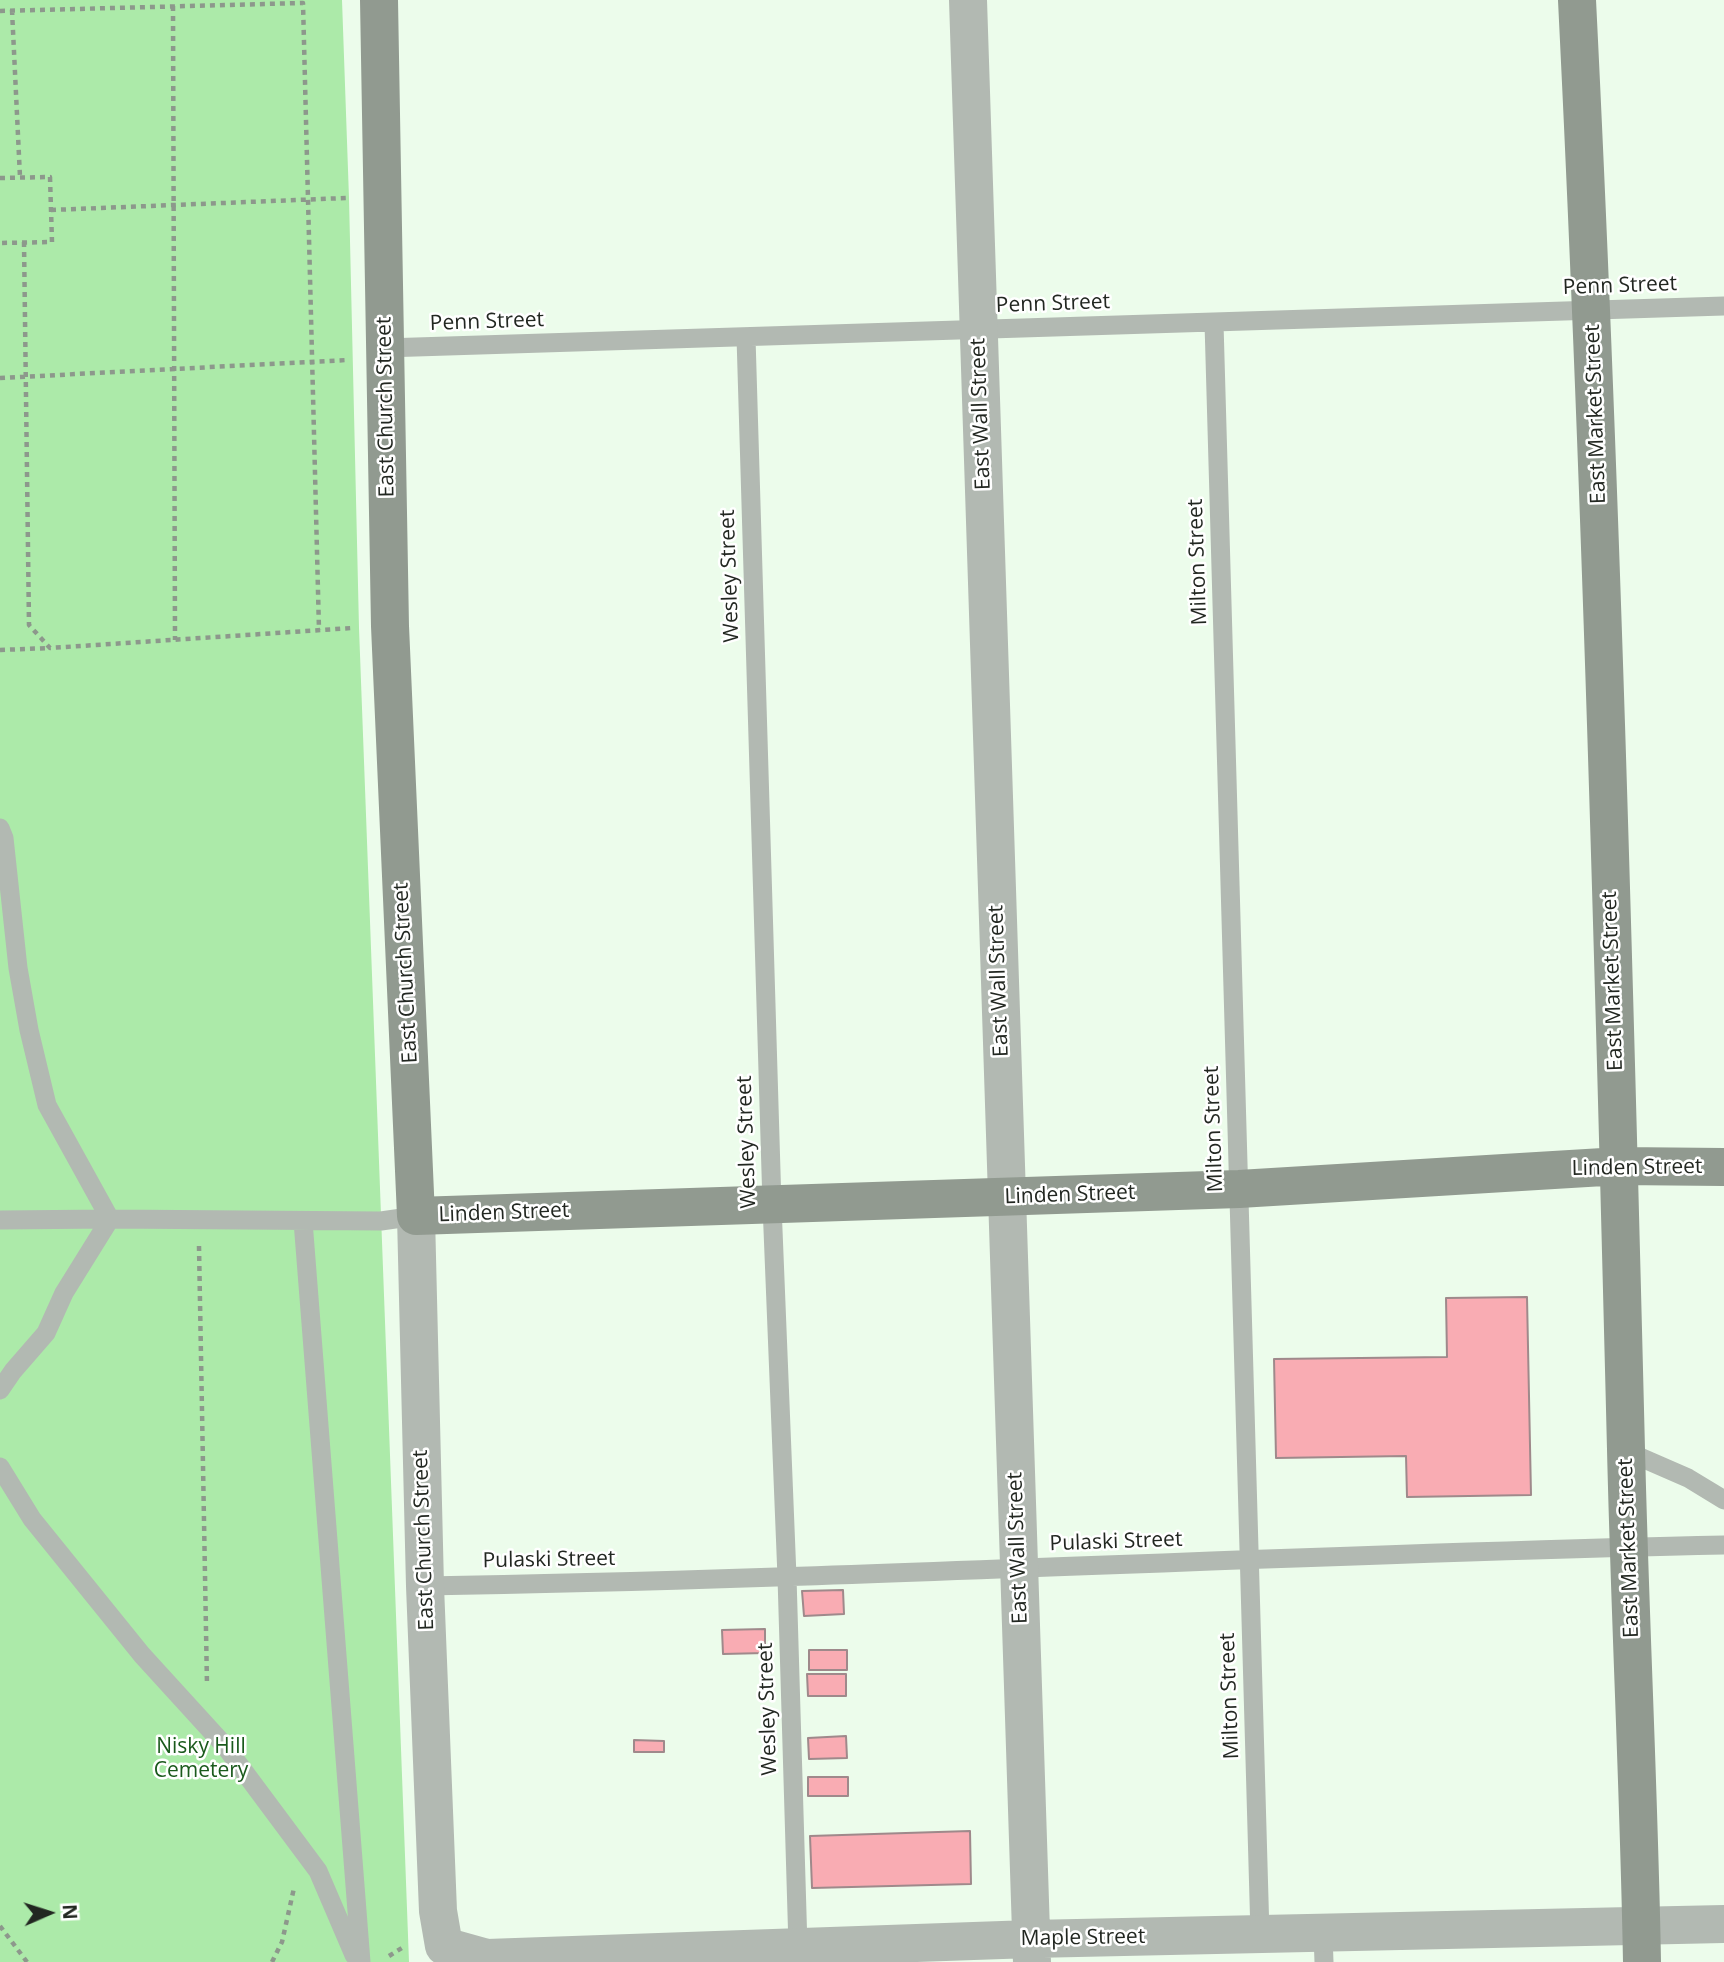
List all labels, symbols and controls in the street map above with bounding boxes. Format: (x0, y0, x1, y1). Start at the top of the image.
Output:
street label: Penn Street (1562, 271, 1678, 301)
street label: Penn Street (995, 289, 1111, 319)
street label: Penn Street (429, 307, 545, 337)
street label: East Church Street (372, 316, 400, 498)
street label: East Market Street (1580, 324, 1612, 504)
street label: East Wall Street (966, 338, 996, 490)
street label: Milton Street (1183, 498, 1213, 626)
street label: Wesley Street (715, 509, 745, 643)
street label: East Church Street (389, 882, 423, 1064)
street label: East Market Street (1597, 891, 1629, 1071)
street label: East Wall Street (984, 905, 1014, 1057)
street label: Milton Street (1199, 1065, 1229, 1193)
street label: Wesley Street (732, 1075, 762, 1209)
street label: Linden Street (1571, 1154, 1703, 1182)
street label: Linden Street (1004, 1180, 1136, 1210)
street label: Linden Street (438, 1198, 570, 1228)
street label: East Church Street (408, 1449, 440, 1631)
street label: East Market Street (1613, 1458, 1645, 1638)
street label: East Wall Street (1003, 1472, 1033, 1624)
street label: Pulaski Street (1049, 1527, 1183, 1557)
street label: Pulaski Street (482, 1546, 616, 1574)
street label: Milton Street (1215, 1632, 1245, 1760)
street label: Wesley Street (753, 1642, 783, 1776)
park label: Nisky Hill Cemetery (154, 1734, 248, 1784)
north arrow (14, 1878, 84, 1948)
text: N (57, 1903, 83, 1920)
street label: Maple Street (1020, 1924, 1146, 1952)

